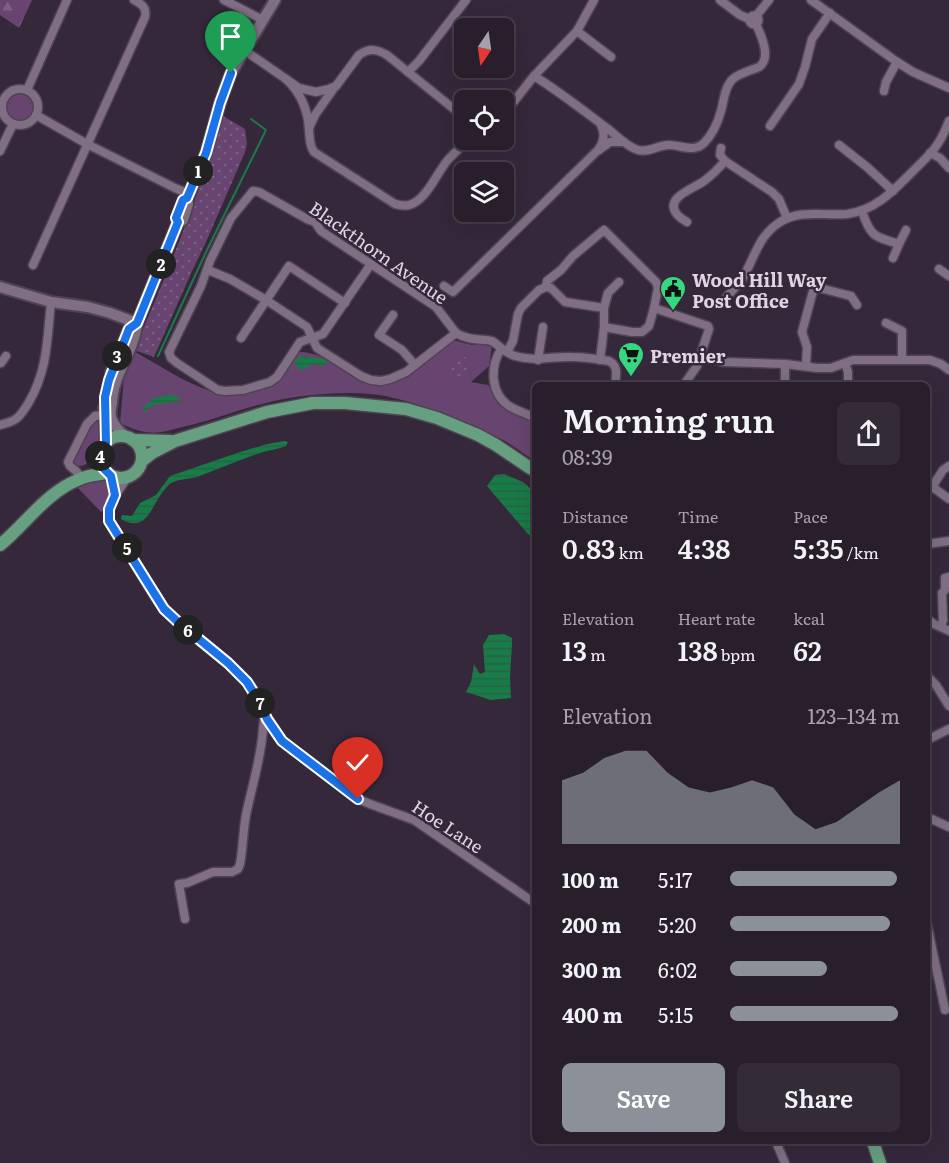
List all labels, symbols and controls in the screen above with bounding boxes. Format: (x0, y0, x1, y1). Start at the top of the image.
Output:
pin (205, 11, 256, 73)
north arrow (454, 18, 514, 78)
map controls (454, 18, 514, 222)
icon: arrive (214, 20, 247, 53)
button: locate (454, 90, 514, 150)
pin: 1 (183, 156, 213, 186)
text: 1 (195, 159, 201, 183)
button: layers (454, 162, 514, 222)
street label: Blackthorn Avenue (304, 194, 454, 310)
pin: 2 (146, 249, 176, 279)
text: 2 (157, 252, 165, 276)
place label: Wood Hill Way Post Office (692, 266, 826, 314)
public building icon: Wood Hill Way Post Office (658, 274, 688, 312)
supermarket icon: Premier (616, 340, 646, 378)
pin: 3 (102, 341, 132, 371)
place label: Premier (650, 342, 726, 369)
text: 3 (113, 344, 121, 368)
text: Morning run (562, 394, 775, 443)
button: share (837, 402, 900, 465)
pin: 4 (85, 441, 115, 471)
text: 08:39 (562, 441, 612, 471)
text: 4 (95, 444, 105, 468)
text: Distance (562, 504, 628, 528)
text: Time (678, 504, 718, 528)
text: Pace (793, 504, 828, 528)
text: 0.83 (562, 528, 615, 567)
text: 4:38 (678, 528, 730, 567)
text: 5:35 (793, 528, 843, 567)
pin: 5 (112, 533, 142, 563)
text: 5 (123, 536, 131, 560)
text: km (615, 540, 644, 564)
text: /km (843, 540, 879, 564)
text: Elevation (562, 606, 634, 630)
text: Heart rate (678, 606, 755, 630)
text: kcal (793, 606, 825, 630)
pin: 6 (173, 615, 203, 645)
text: 6 (183, 618, 193, 642)
text: 13 (562, 630, 587, 669)
text: 138 (678, 630, 718, 669)
text: 62 (793, 630, 822, 669)
text: m (587, 642, 606, 666)
text: bpm (718, 642, 756, 666)
pin: 7 (245, 688, 275, 718)
text: 7 (256, 691, 264, 715)
text: Elevation (562, 700, 652, 730)
text: 123–134 m (808, 700, 900, 730)
pin (332, 737, 383, 799)
icon: check (341, 746, 374, 779)
street label: Hoe Lane (407, 793, 489, 859)
text: 100 m (562, 864, 619, 894)
text: 5:17 (658, 864, 693, 894)
text: 200 m (562, 909, 621, 939)
text: 5:20 (658, 909, 696, 939)
text: 300 m (562, 954, 622, 984)
text: 6:02 (658, 954, 697, 984)
text: 400 m (562, 999, 623, 1029)
text: 5:15 (658, 999, 693, 1029)
button: Save (562, 1063, 725, 1132)
button: Share (737, 1063, 900, 1132)

